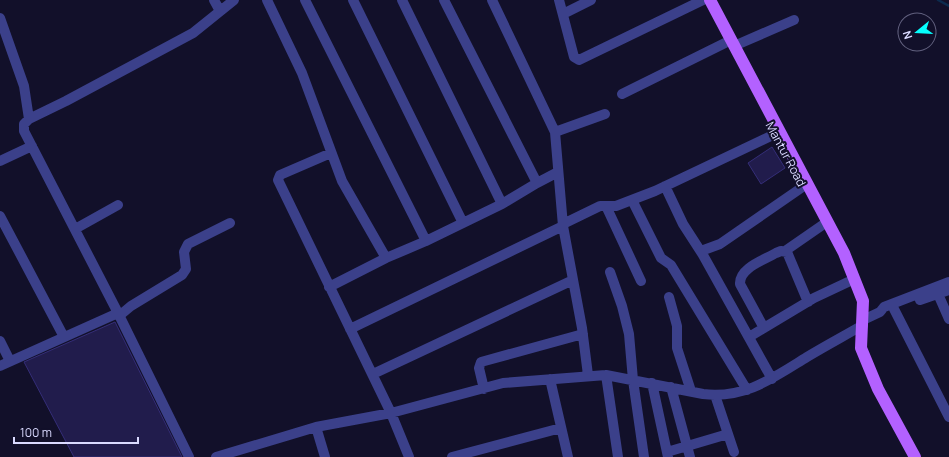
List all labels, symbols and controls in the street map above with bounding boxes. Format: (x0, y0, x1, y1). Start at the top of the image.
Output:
north arrow (897, 12, 937, 52)
text: N (899, 29, 915, 41)
street label: Mantur Road (762, 119, 810, 189)
scale bar (14, 419, 138, 445)
text: 100 m (20, 424, 52, 441)

